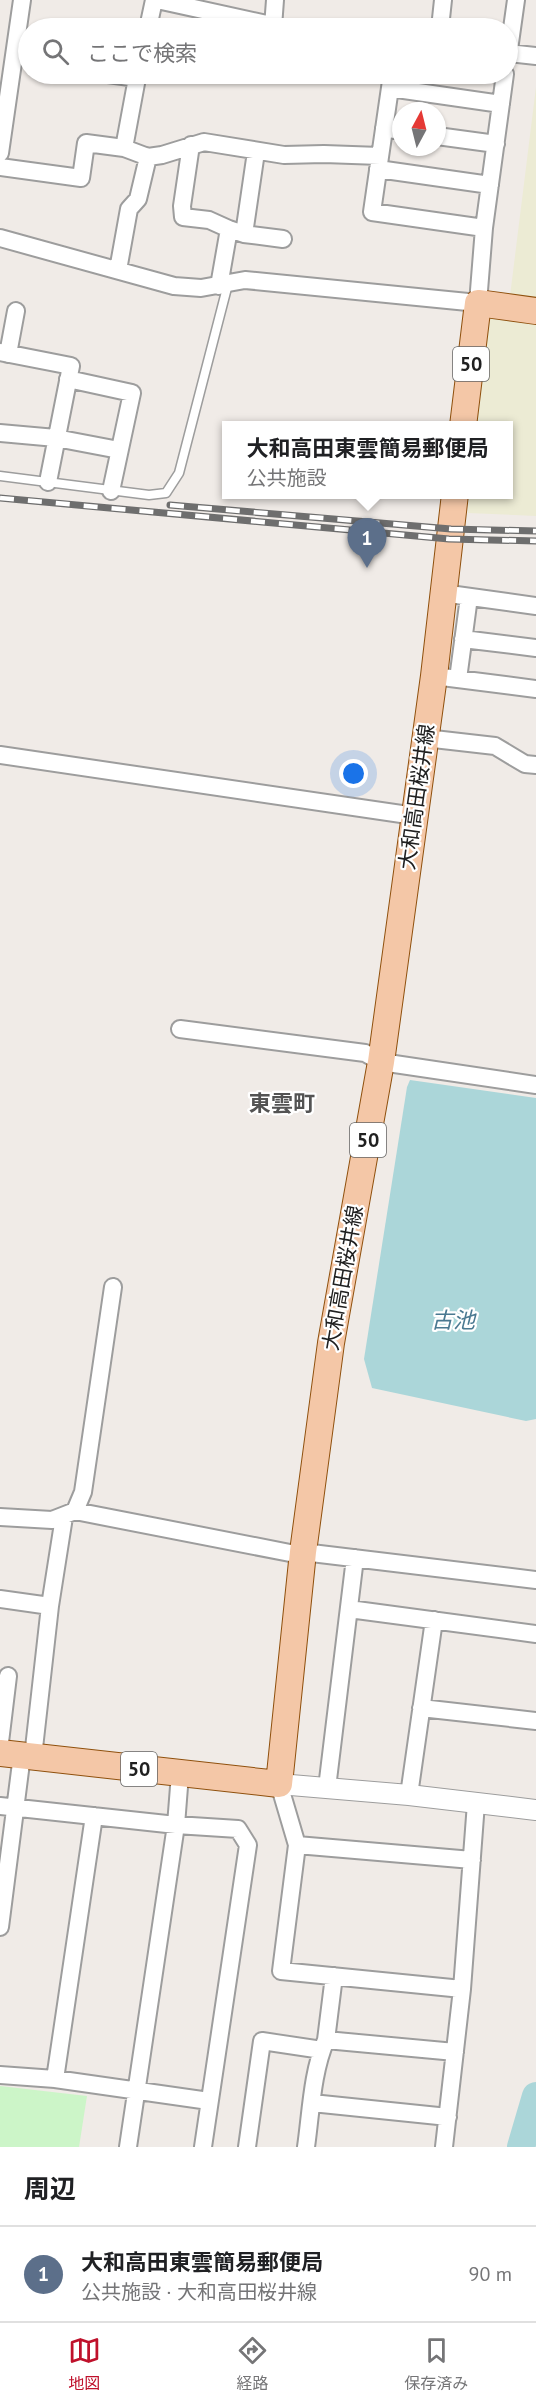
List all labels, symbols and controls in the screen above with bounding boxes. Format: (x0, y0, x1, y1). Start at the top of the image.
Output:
search box (18, 18, 518, 84)
icon: search (39, 35, 72, 68)
text: ここで検索 (87, 39, 197, 67)
north arrow (392, 102, 446, 156)
road number: 50 (453, 347, 489, 381)
popup (222, 421, 513, 499)
text: 大和高田東雲簡易郵便局 (246, 434, 489, 462)
text: 公共施設 (246, 465, 326, 491)
pin: 1 (348, 518, 386, 568)
street label: 大和高田桜井線 (393, 722, 440, 872)
your location (339, 759, 368, 788)
district label: 東雲町 (249, 1089, 315, 1117)
road number: 50 (350, 1123, 386, 1157)
street label: 大和高田桜井線 (316, 1203, 369, 1353)
water label: 古池 (431, 1306, 477, 1334)
road number: 50 (121, 1752, 157, 1786)
text: 周辺 (24, 2172, 76, 2205)
text: 大和高田東雲簡易郵便局 (81, 2248, 323, 2276)
text: 1 (38, 2261, 49, 2287)
text: 90 m (469, 2261, 512, 2287)
text: 公共施設 · 大和高田桜井線 (81, 2279, 317, 2305)
tab: 地図 (68, 2334, 101, 2394)
tab: 経路 (236, 2334, 269, 2394)
tab: 保存済み (404, 2334, 468, 2394)

